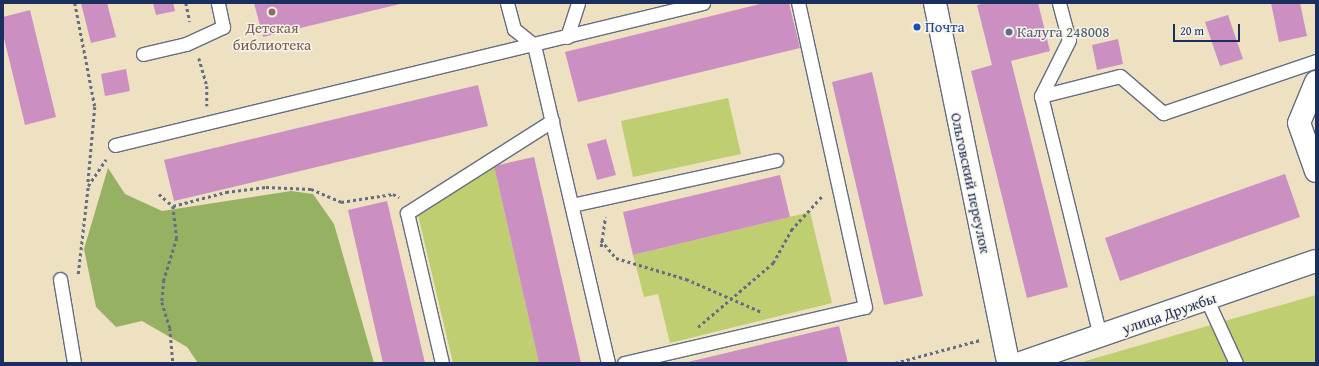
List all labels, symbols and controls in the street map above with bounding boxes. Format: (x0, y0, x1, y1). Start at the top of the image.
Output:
marker: Детская библиотека (267, 7, 277, 17)
scale bar (1175, 16, 1242, 42)
place label: Детская библиотека (233, 18, 311, 53)
place label: Почта (925, 18, 965, 36)
marker: Почта (912, 22, 922, 32)
text: 20 m (1180, 22, 1204, 39)
place label: Калуга 248008 (1017, 23, 1109, 41)
marker: Калуга 248008 (1004, 27, 1014, 37)
street label: Ольговский переулок (947, 111, 995, 255)
street label: улица Дружбы (1120, 288, 1218, 338)

